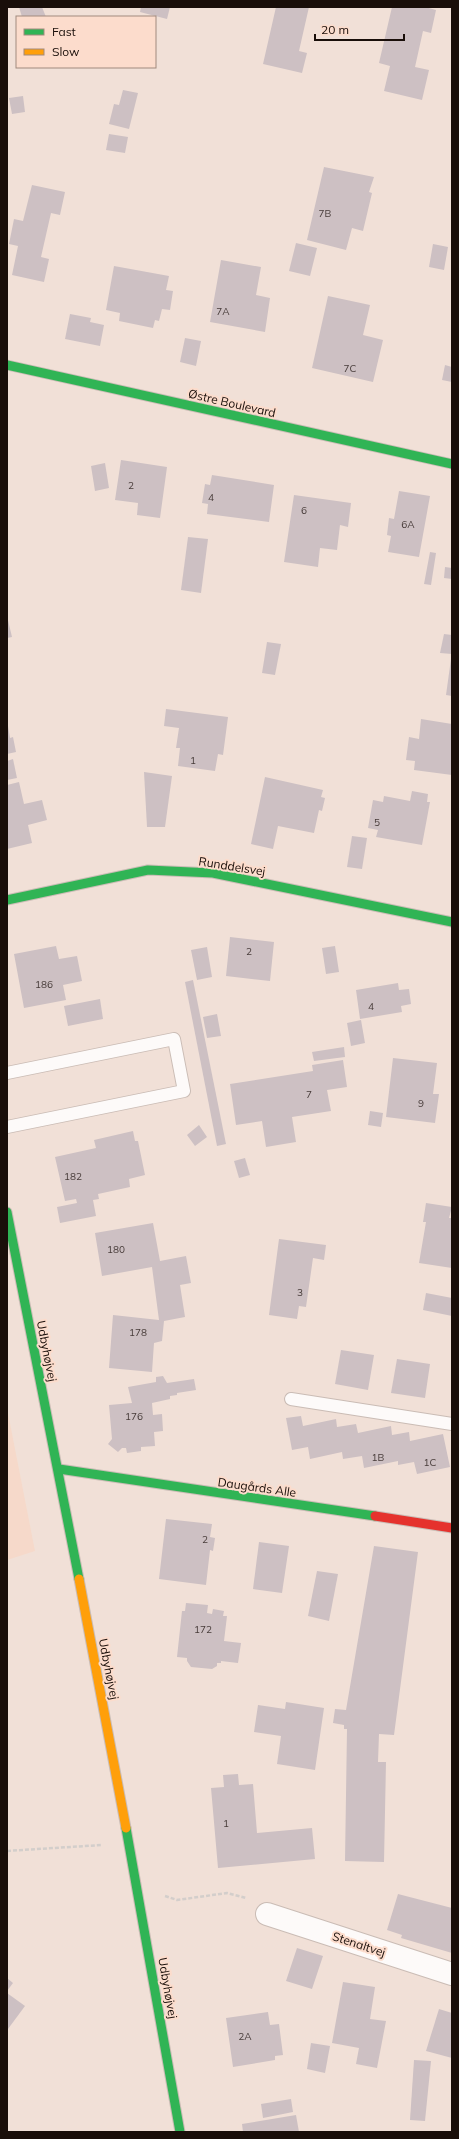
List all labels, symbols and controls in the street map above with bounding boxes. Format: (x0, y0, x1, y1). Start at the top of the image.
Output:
legend (16, 16, 156, 68)
scale bar (315, 16, 404, 42)
text: 20 m (321, 22, 349, 37)
text: Fast (52, 24, 76, 39)
text: Slow (52, 44, 80, 59)
house number: 7B (319, 207, 332, 220)
house number: 7A (216, 305, 230, 318)
house number: 7C (344, 362, 357, 375)
street label: Østre Boulevard (187, 386, 277, 420)
house number: 2 (128, 479, 134, 492)
house number: 4 (208, 491, 214, 504)
house number: 6 (301, 504, 307, 517)
house number: 6A (401, 518, 415, 531)
house number: 1 (190, 754, 196, 767)
house number: 5 (374, 816, 380, 829)
street label: Runddelsvej (197, 853, 267, 879)
house number: 2 (246, 945, 252, 958)
house number: 186 (35, 978, 53, 991)
house number: 4 (368, 1000, 374, 1013)
house number: 7 (306, 1088, 312, 1101)
house number: 9 (418, 1097, 424, 1110)
house number: 182 (64, 1170, 82, 1183)
house number: 180 (107, 1243, 125, 1256)
house number: 3 (297, 1286, 303, 1299)
street label: Udbyhøjvej (34, 1319, 60, 1383)
house number: 178 (129, 1326, 147, 1339)
house number: 176 (125, 1410, 143, 1423)
house number: 1B (372, 1451, 385, 1464)
house number: 1C (424, 1456, 437, 1469)
street label: Daugårds Alle (217, 1474, 297, 1500)
house number: 2 (202, 1533, 208, 1546)
house number: 172 (194, 1623, 212, 1636)
street label: Udbyhøjvej (96, 1637, 122, 1701)
house number: 1 (223, 1817, 229, 1830)
street label: Stenaltvej (330, 1928, 388, 1960)
street label: Udbyhøjvej (155, 1956, 181, 2020)
house number: 2A (238, 2030, 252, 2043)

